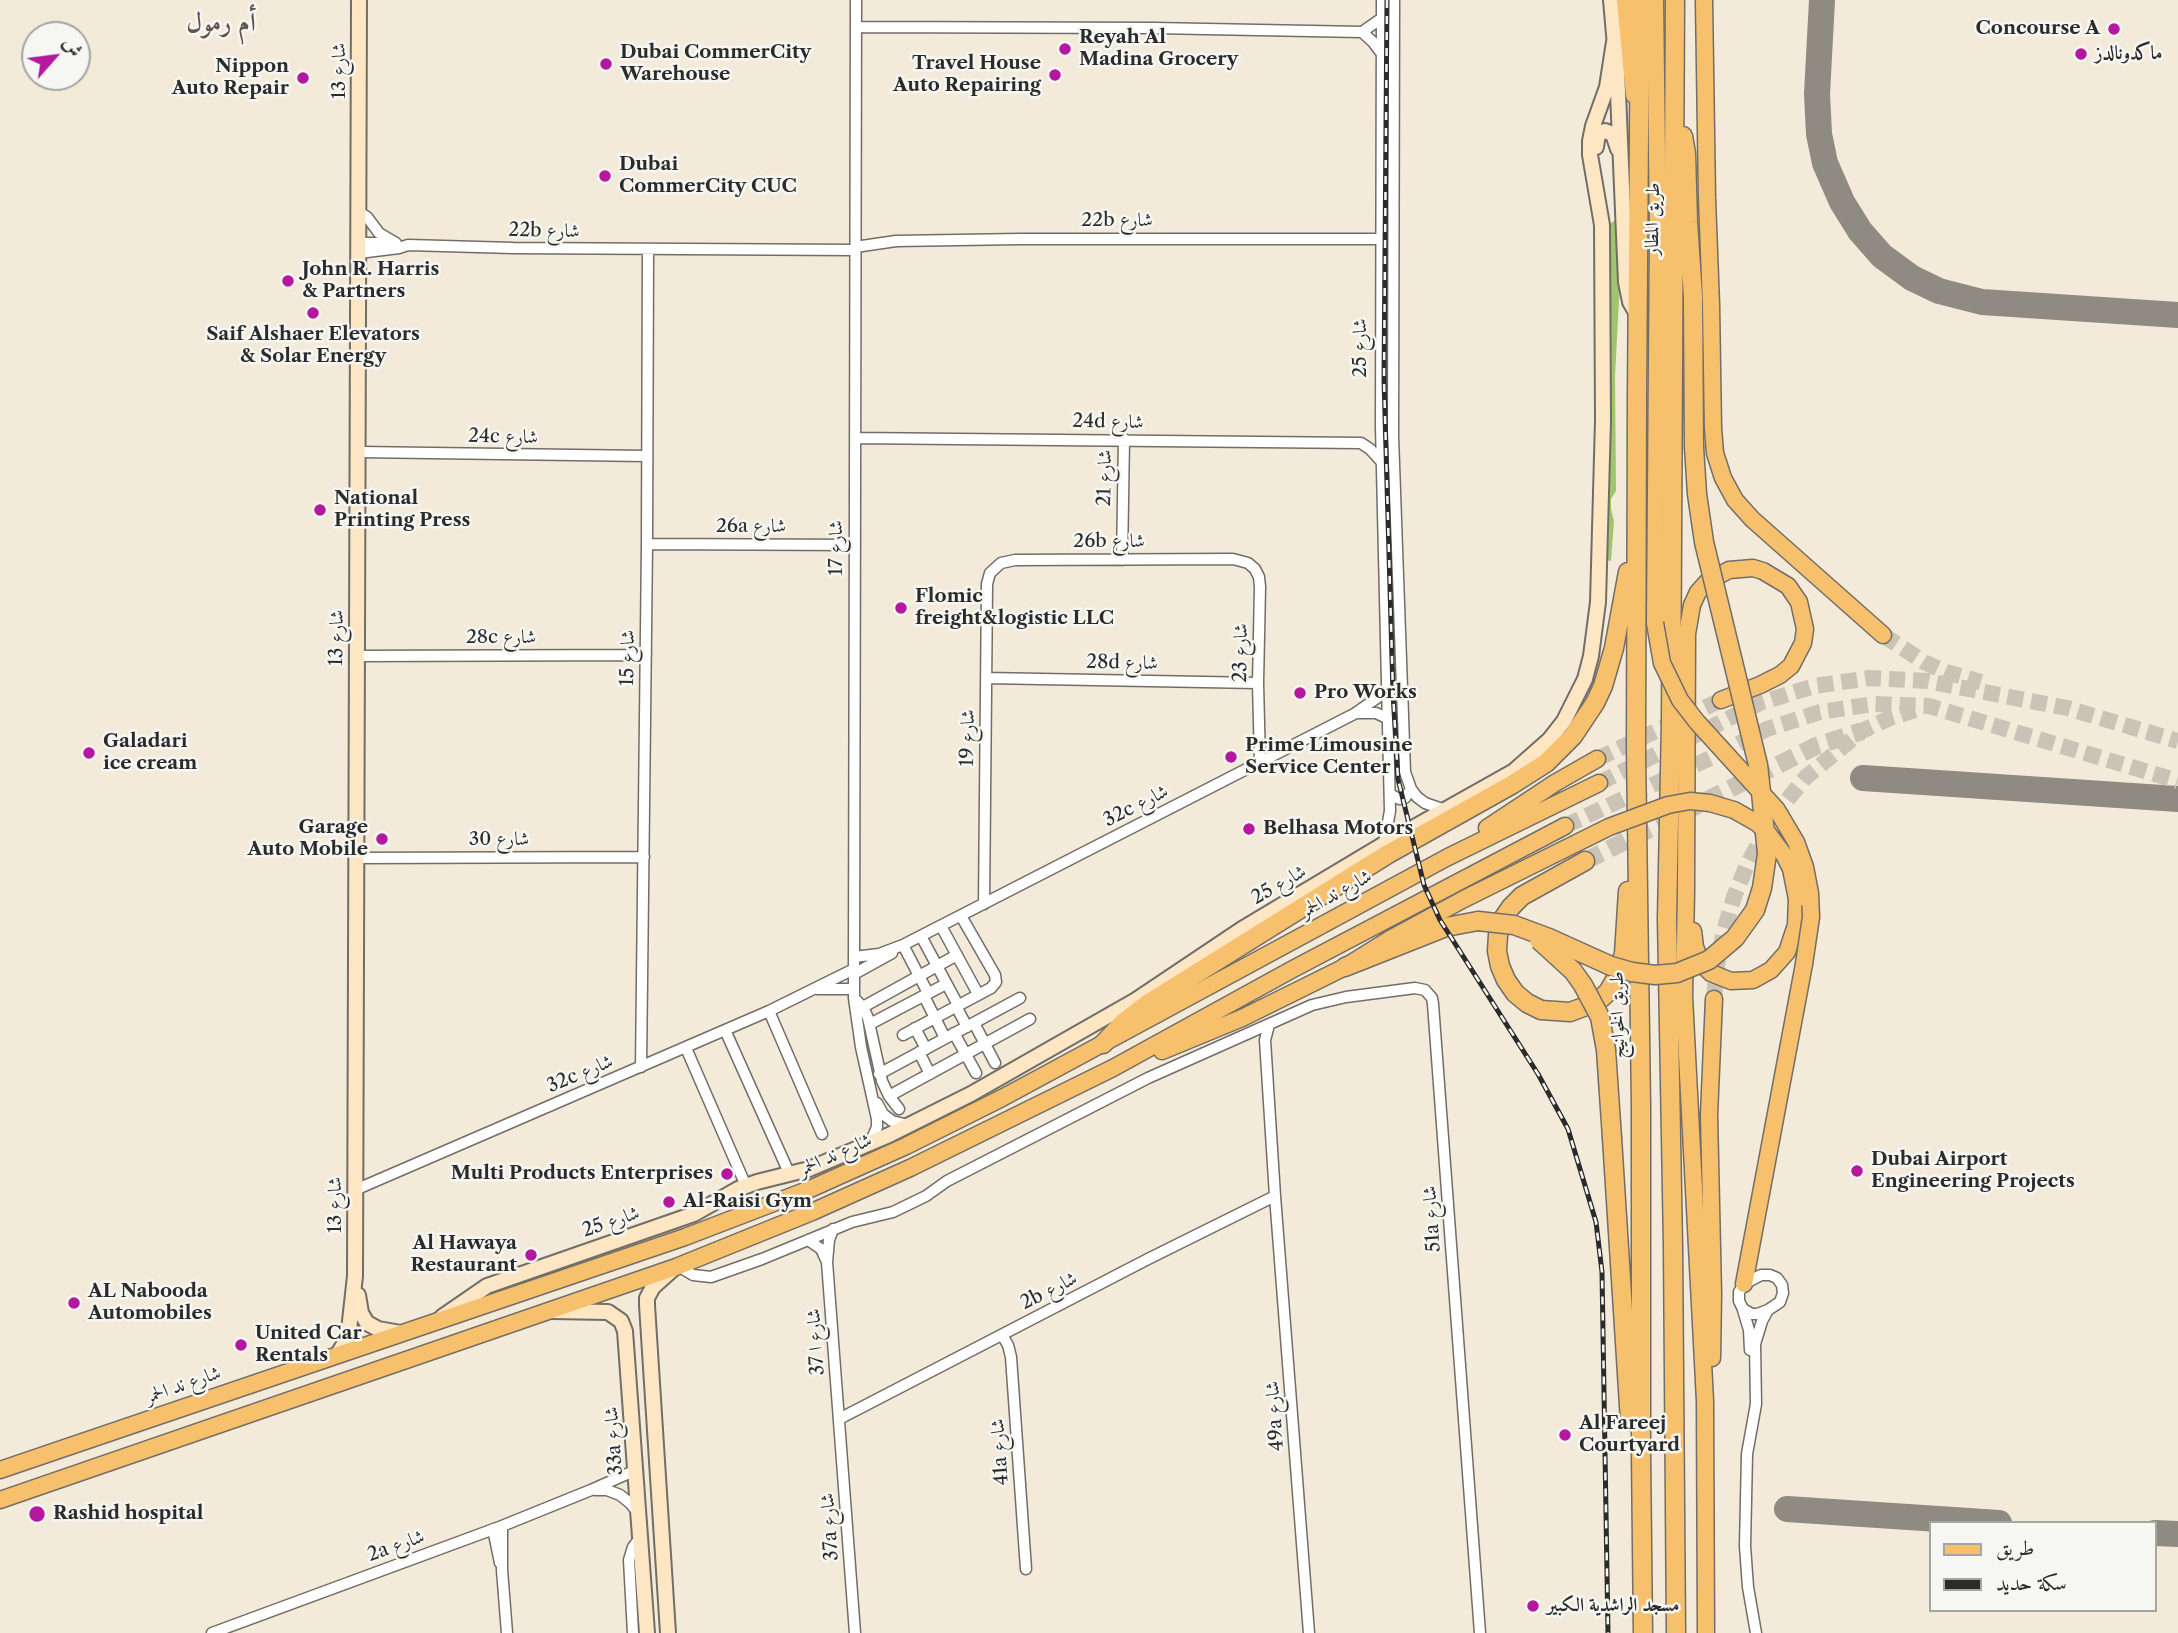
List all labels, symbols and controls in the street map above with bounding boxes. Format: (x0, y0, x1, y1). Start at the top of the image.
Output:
district label: أم رمول (186, 7, 256, 39)
place label: Concourse A (1976, 18, 2100, 40)
north arrow (21, 21, 91, 91)
marker: Concourse A (2106, 21, 2122, 37)
place label: Reyah Al Madina Grocery (1079, 27, 1238, 71)
text: ش (59, 33, 88, 61)
marker: Reyah Al Madina Grocery (1057, 41, 1073, 57)
place label: Dubai CommerCity Warehouse (620, 42, 811, 86)
street label: شارع 13 (329, 43, 351, 99)
place label: ماكدونالدز (2095, 43, 2162, 65)
marker: ماكدونالدز (2073, 46, 2089, 62)
place label: Travel House Auto Repairing (893, 53, 1041, 97)
place label: Nippon Auto Repair (172, 56, 289, 100)
marker: Dubai CommerCity Warehouse (598, 56, 614, 72)
marker: Travel House Auto Repairing (1047, 67, 1063, 83)
marker: Nippon Auto Repair (295, 70, 311, 86)
place label: Dubai CommerCity CUC (619, 154, 797, 198)
marker: Dubai CommerCity CUC (597, 168, 613, 184)
street label: طريق المطار (1641, 182, 1665, 256)
street label: 22b شارع (1081, 210, 1153, 232)
street label: 22b شارع (508, 219, 580, 243)
place label: John R. Harris & Partners (302, 259, 439, 303)
marker: John R. Harris & Partners (280, 273, 296, 289)
marker: Saif Alshaer Elevators & Solar Energy (305, 305, 321, 321)
street label: شارع 25 (1350, 318, 1372, 378)
place label: Saif Alshaer Elevators & Solar Energy (206, 324, 420, 368)
street label: 24d شارع (1072, 410, 1144, 434)
street label: 24c شارع (468, 425, 538, 449)
street label: شارع 21 (1093, 449, 1117, 507)
place label: National Printing Press (334, 488, 470, 532)
marker: National Printing Press (312, 502, 328, 518)
street label: 26a شارع (716, 516, 786, 538)
street label: شارع 17 (826, 520, 848, 576)
street label: 26b شارع (1073, 531, 1145, 553)
place label: Flomic freight&logistic LLC (915, 586, 1114, 630)
marker: Flomic freight&logistic LLC (893, 600, 909, 616)
street label: شارع 13 (325, 610, 349, 666)
street label: شارع 23 (1229, 623, 1253, 683)
street label: 28c شارع (466, 627, 536, 649)
street label: شارع 15 (616, 630, 640, 686)
street label: 28d شارع (1086, 651, 1158, 675)
place label: Pro Works (1314, 682, 1417, 704)
marker: Pro Works (1292, 685, 1308, 701)
street label: شارع 19 (956, 709, 980, 767)
place label: Galadari ice cream (103, 731, 197, 775)
place label: Prime Limousine Service Center (1245, 735, 1413, 779)
marker: Galadari ice cream (81, 745, 97, 761)
marker: Prime Limousine Service Center (1223, 749, 1239, 765)
street label: 32c شارع (1100, 780, 1172, 832)
place label: Garage Auto Mobile (248, 817, 368, 861)
place label: Belhasa Motors (1263, 818, 1413, 840)
marker: Belhasa Motors (1241, 821, 1257, 837)
street label: شارع 30 (469, 829, 529, 851)
marker: Garage Auto Mobile (374, 831, 390, 847)
street label: شارع 25 (1248, 860, 1310, 910)
street label: شارع ند الحمر (1296, 865, 1376, 923)
street label: طريق الخوانيج (1606, 971, 1630, 1059)
street label: 32c شارع (544, 1050, 616, 1098)
street label: شارع ند الحمر (795, 1129, 875, 1181)
place label: Dubai Airport Engineering Projects (1871, 1149, 2075, 1193)
place label: Multi Products Enterprises (451, 1163, 713, 1185)
marker: Dubai Airport Engineering Projects (1849, 1163, 1865, 1179)
marker: Multi Products Enterprises (719, 1166, 735, 1182)
street label: شارع 13 (325, 1177, 347, 1233)
street label: 51a شارع (1418, 1185, 1446, 1253)
place label: Al-Raisi Gym (683, 1191, 812, 1213)
marker: Al-Raisi Gym (661, 1194, 677, 1210)
street label: شارع 25 (579, 1202, 643, 1242)
place label: Al Hawaya Restaurant (410, 1233, 517, 1277)
marker: Al Hawaya Restaurant (523, 1247, 539, 1263)
street label: 2b شارع (1017, 1267, 1081, 1315)
place label: AL Nabooda Automobiles (88, 1281, 212, 1325)
marker: AL Nabooda Automobiles (66, 1295, 82, 1311)
street label: شارع ا 37 (802, 1308, 830, 1376)
place label: United Car Rentals (255, 1323, 362, 1367)
marker: United Car Rentals (233, 1337, 249, 1353)
street label: شارع ند الحمر (142, 1361, 224, 1409)
street label: 49a شارع (1261, 1380, 1289, 1452)
street label: 33a شارع (600, 1406, 628, 1476)
place label: Al Fareej Courtyard (1579, 1413, 1680, 1457)
street label: 41a شارع (986, 1418, 1014, 1486)
marker: Al Fareej Courtyard (1557, 1427, 1573, 1443)
street label: 37a شارع (816, 1492, 844, 1562)
place label: Rashid hospital (53, 1503, 203, 1525)
marker: Rashid hospital (27, 1504, 47, 1524)
legend (1930, 1521, 2157, 1612)
street label: 2a شارع (364, 1525, 428, 1567)
text: طريق (1996, 1535, 2034, 1560)
text: سكة حديد (1996, 1570, 2067, 1595)
place label: مسجد الراشدية الكبير (1547, 1595, 1679, 1617)
marker: مسجد الراشدية الكبير (1525, 1598, 1541, 1614)

